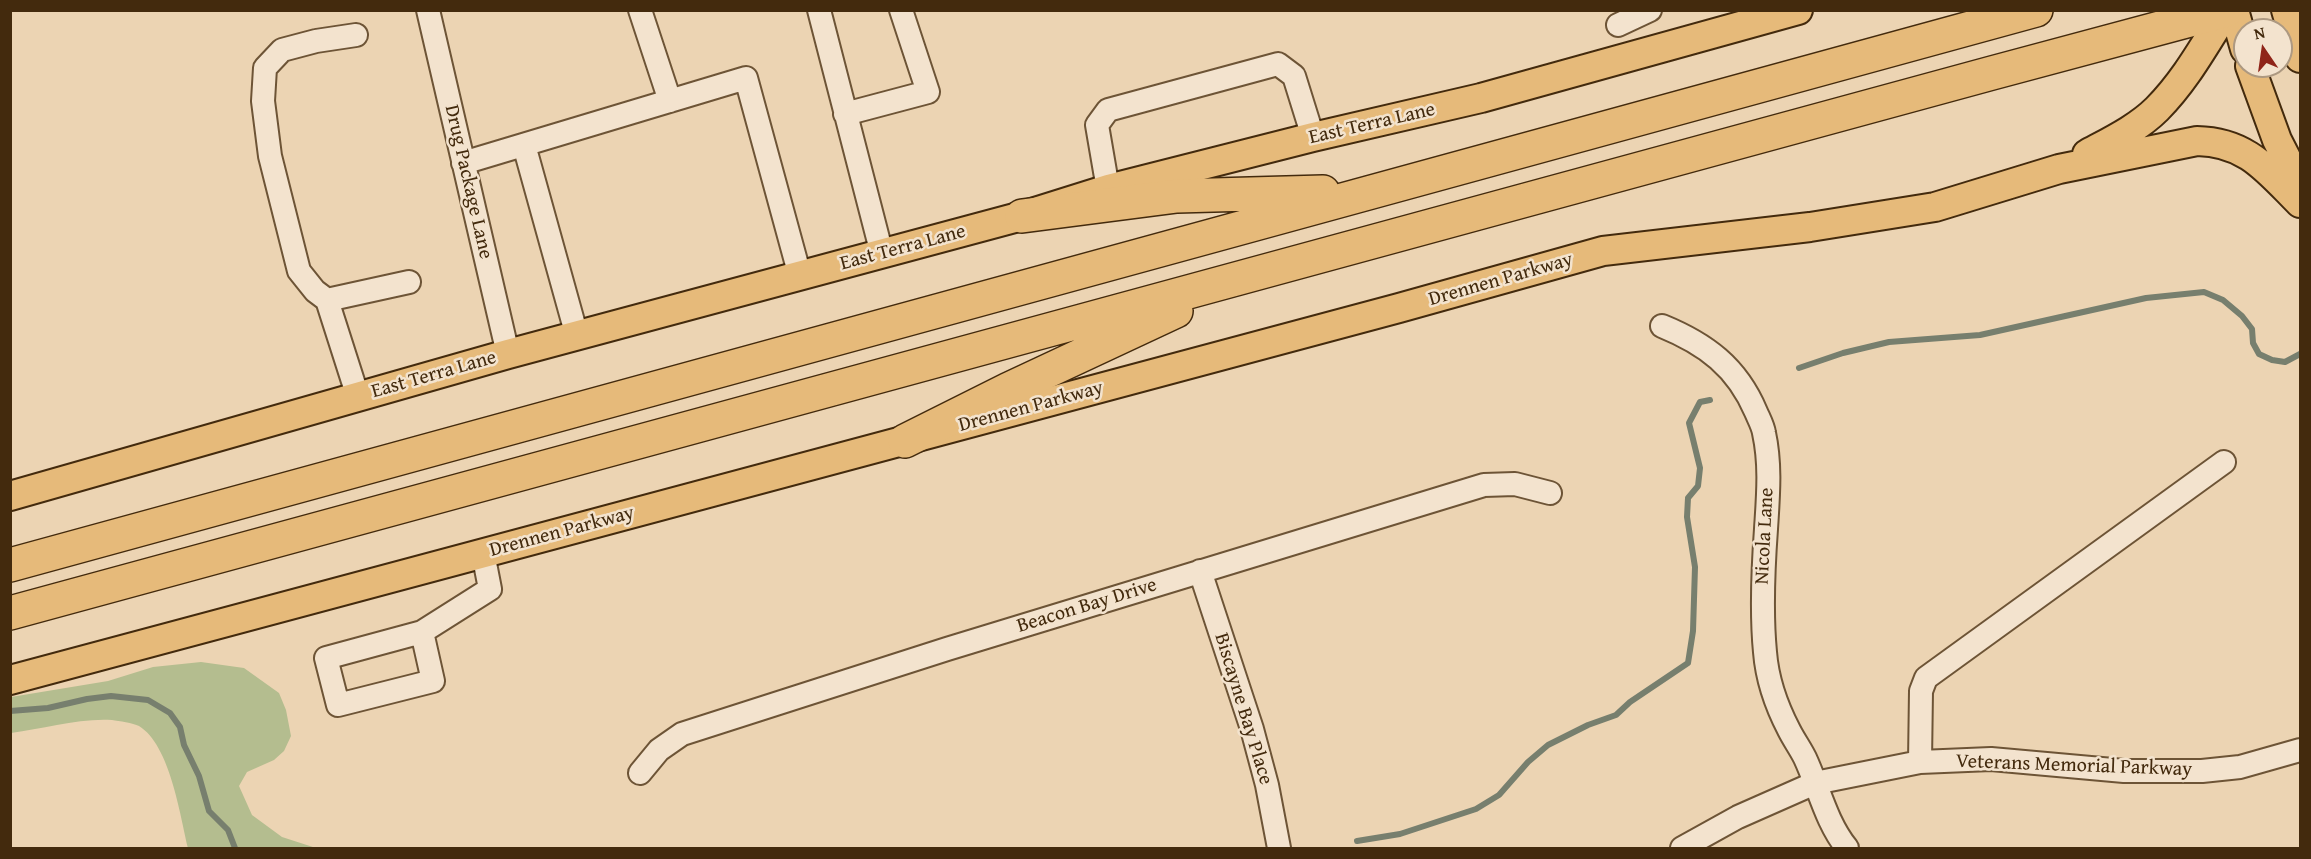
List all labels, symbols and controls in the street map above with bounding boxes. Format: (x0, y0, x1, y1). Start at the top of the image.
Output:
north arrow (2233, 18, 2293, 78)
text: N (2251, 20, 2267, 45)
street label: East Terra Lane (1307, 98, 1437, 150)
street label: Drug Package Lane (439, 103, 497, 261)
street label: East Terra Lane (838, 220, 968, 276)
street label: Drennen Parkway (1426, 248, 1576, 312)
street label: East Terra Lane (369, 346, 499, 404)
street label: Drennen Parkway (956, 376, 1106, 438)
street label: Nicola Lane (1750, 487, 1780, 585)
street label: Drennen Parkway (487, 501, 637, 563)
street label: Beacon Bay Drive (1014, 573, 1160, 639)
street label: Biscayne Bay Place (1209, 630, 1277, 788)
street label: Veterans Memorial Parkway (1955, 750, 2193, 782)

